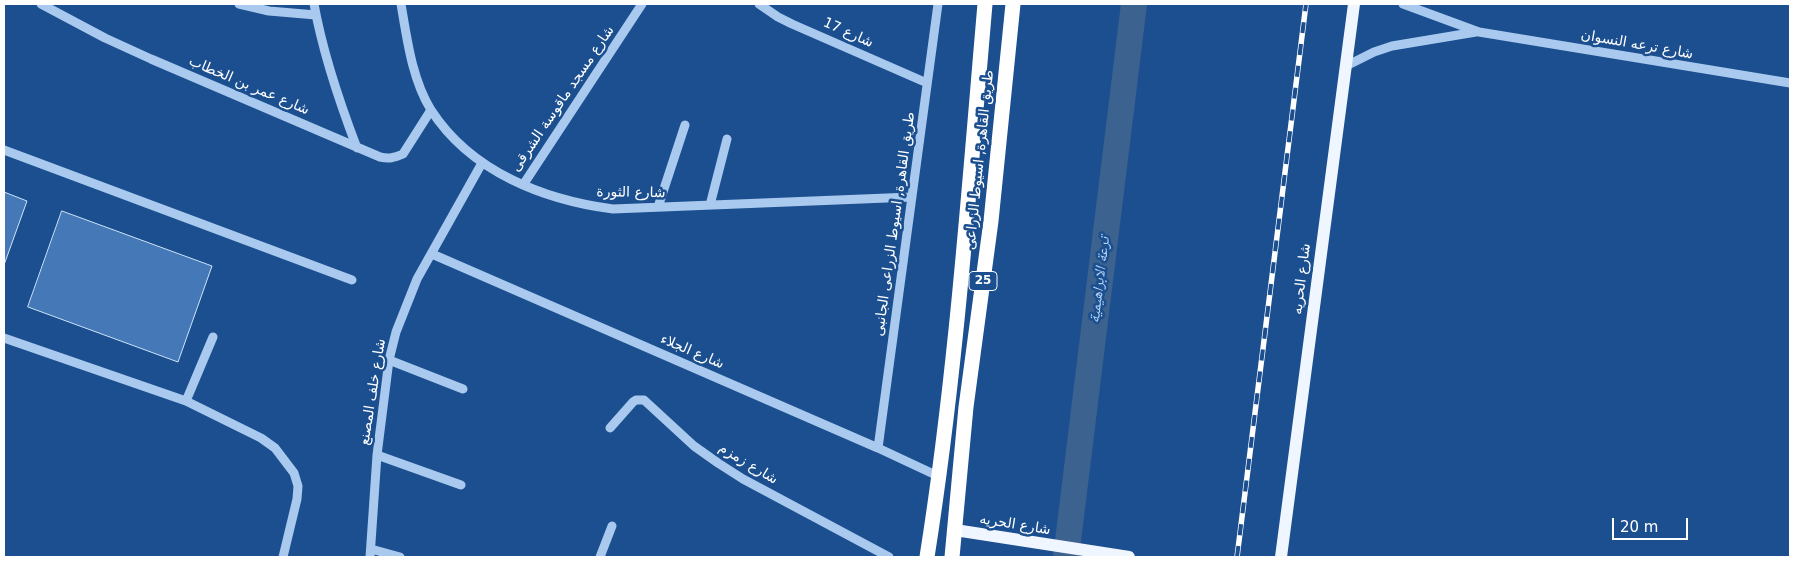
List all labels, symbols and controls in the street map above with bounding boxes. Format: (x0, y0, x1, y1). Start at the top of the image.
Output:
street label: شارع 17 (820, 14, 876, 52)
street label: شارع مسجد ماقوسة الشرقى (508, 23, 618, 175)
street label: شارع ترعه النسوان (1580, 27, 1694, 63)
street label: شارع عمر بن الخطاب (186, 53, 312, 119)
street label: طريق القاهرة, اسيوط الزراعى (962, 69, 998, 251)
street label: طريق القاهرة, اسيوط الزراعى الجانبى (871, 111, 919, 337)
street label: شارع الثورة (596, 184, 666, 202)
water label: ترعة الابراهيمية (1086, 236, 1114, 324)
street label: شارع الحريه (1289, 242, 1315, 316)
road number: 25 (969, 272, 997, 290)
street label: شارع الجلاء (658, 331, 726, 373)
street label: شارع خلف المصنع (356, 337, 390, 447)
street label: شارع زمزم (715, 440, 781, 488)
scale bar (1614, 508, 1690, 540)
street label: شارع الحريه (978, 511, 1052, 539)
text: 20 m (1620, 518, 1658, 536)

